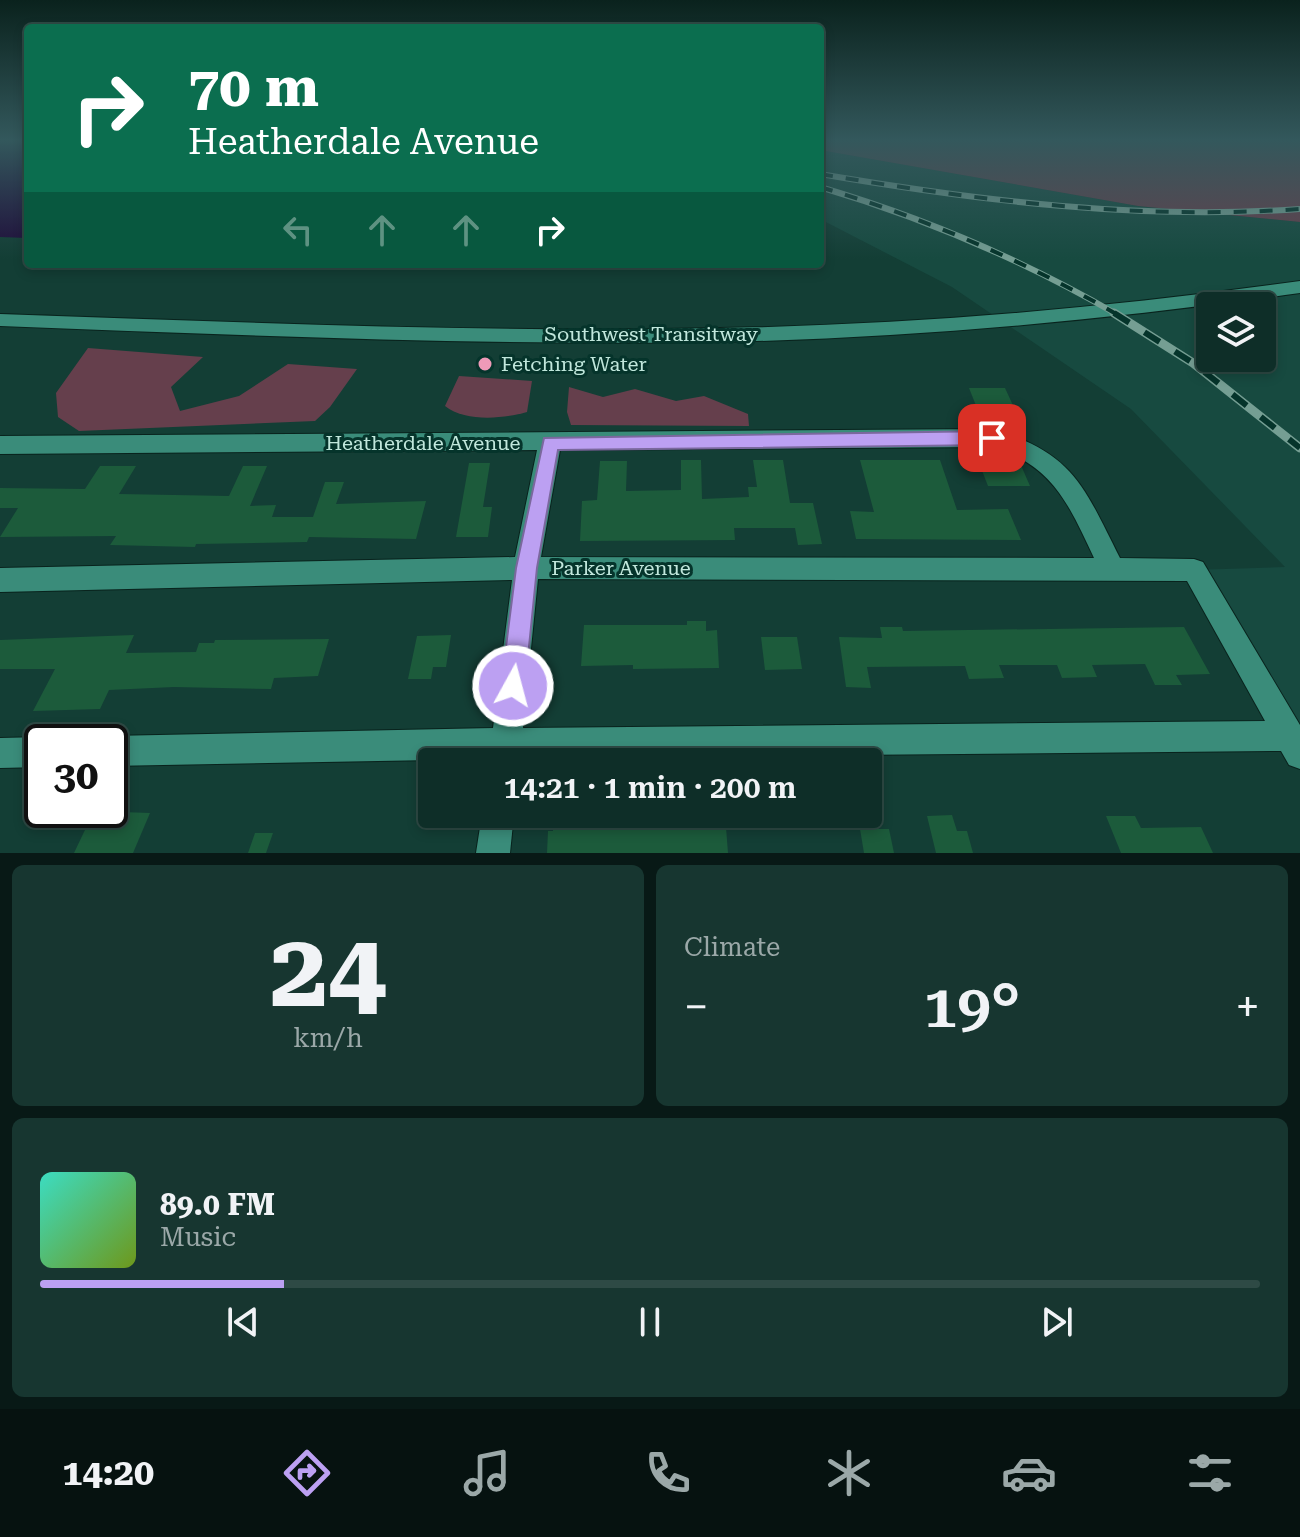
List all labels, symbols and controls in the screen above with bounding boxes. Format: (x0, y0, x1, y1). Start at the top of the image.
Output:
text: 70 m (188, 54, 319, 120)
icon: right (56, 56, 160, 160)
text: Heatherdale Avenue (188, 121, 539, 163)
icon: left (276, 208, 320, 252)
icon: ahead (360, 208, 404, 252)
icon: ahead (444, 208, 488, 252)
icon: right (528, 208, 572, 252)
map controls (1196, 292, 1276, 372)
button: layers (1196, 292, 1276, 372)
street label: Southwest Transitway (544, 322, 758, 346)
place label: Fetching Water (501, 352, 647, 376)
marker: Fetching Water (476, 355, 494, 373)
pin (958, 404, 1026, 472)
icon: arrive (970, 416, 1014, 460)
street label: Heatherdale Avenue (326, 431, 520, 455)
street label: Parker Avenue (551, 556, 691, 580)
position arrow (471, 644, 555, 728)
speed limit sign: 30 (24, 724, 128, 828)
text: 14:21 · 1 min · 200 m (504, 770, 796, 805)
text: 24 (270, 910, 386, 1031)
text: Climate (684, 932, 780, 962)
text: 19° (924, 971, 1020, 1042)
text: − (684, 981, 709, 1033)
text: + (1235, 981, 1260, 1033)
text: km/h (293, 1023, 363, 1053)
text: 89.0 FM (160, 1187, 275, 1222)
text: Music (160, 1222, 236, 1252)
icon: previous (221, 1300, 265, 1344)
icon: pause (628, 1300, 672, 1344)
icon: next (1035, 1300, 1079, 1344)
icon: directions (279, 1445, 335, 1501)
icon: music (459, 1445, 515, 1501)
icon: phone (640, 1445, 696, 1501)
icon: climate (821, 1445, 877, 1501)
icon: car (1001, 1445, 1057, 1501)
icon: filters (1182, 1445, 1238, 1501)
text: 14:20 (62, 1452, 154, 1494)

